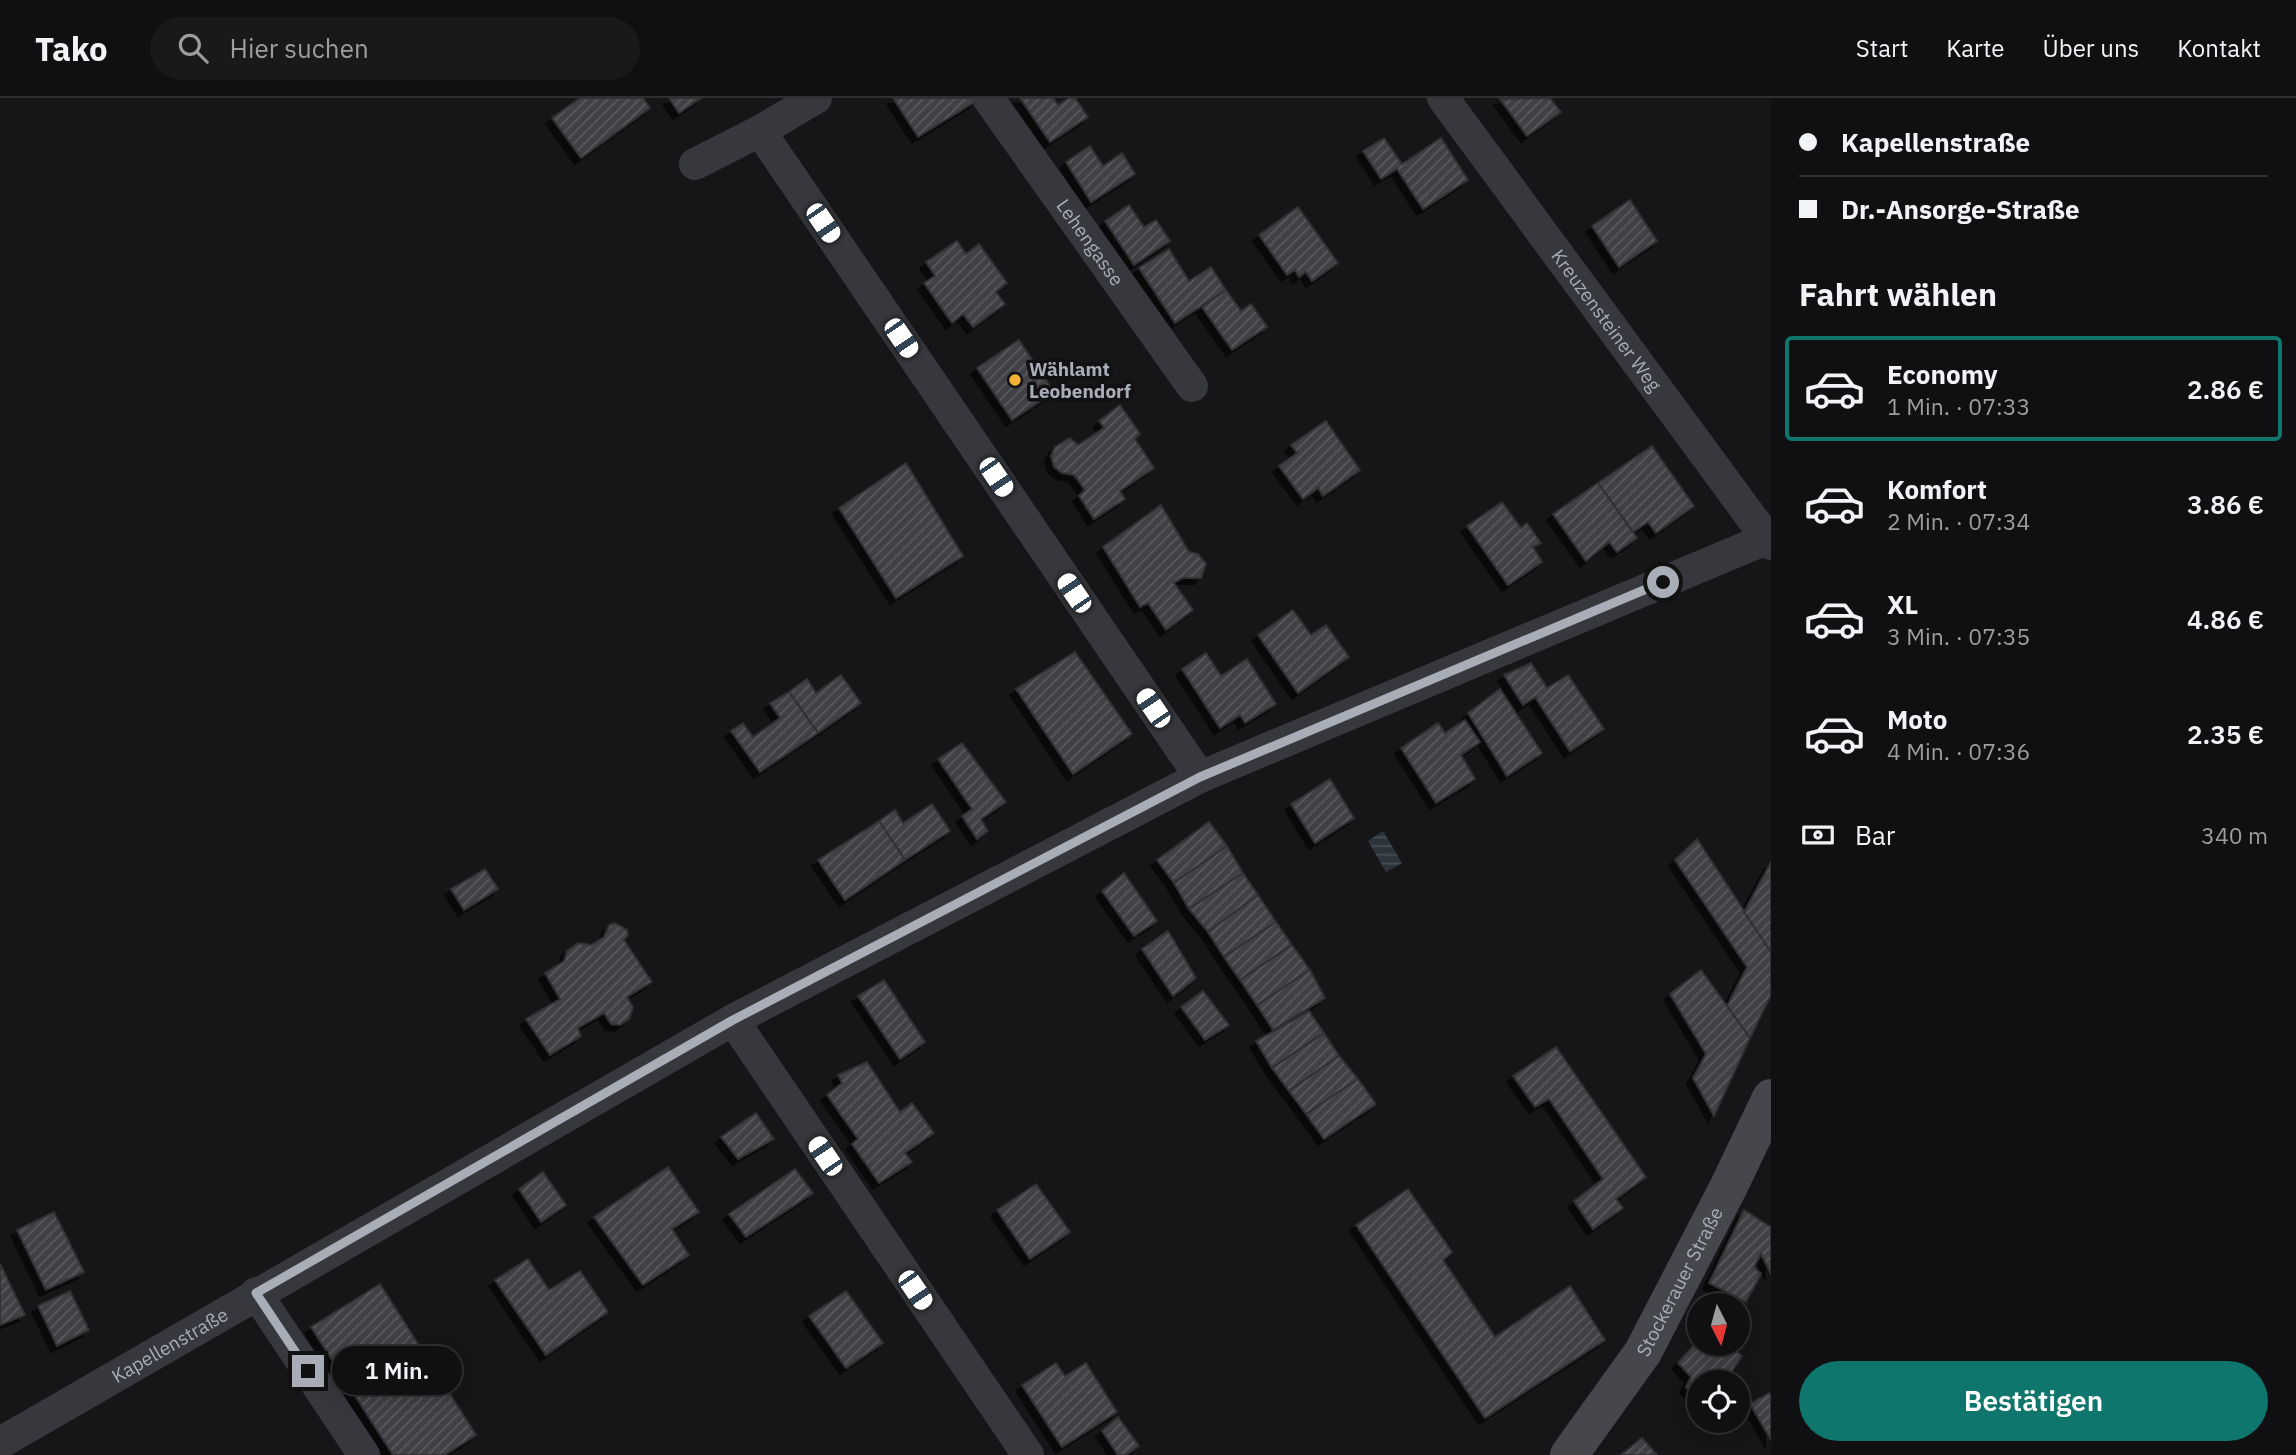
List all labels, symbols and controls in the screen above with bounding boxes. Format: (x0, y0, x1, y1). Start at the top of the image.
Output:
search box (150, 17, 640, 80)
text: Tako (35, 27, 108, 70)
icon: search (174, 29, 212, 67)
text: Hier suchen (230, 31, 369, 65)
text: Start (1856, 32, 1908, 64)
text: Karte (1946, 32, 2004, 64)
text: Über uns (2042, 32, 2139, 64)
text: Kontakt (2177, 32, 2261, 64)
text: Kapellenstraße (1841, 125, 2030, 159)
text: Dr.-Ansorge-Straße (1841, 192, 2080, 226)
street label: Lehengasse (1051, 194, 1129, 290)
car (803, 200, 844, 246)
street label: Kreuzensteiner Weg (1546, 245, 1667, 396)
text: Fahrt wählen (1799, 273, 1997, 315)
car (881, 315, 922, 361)
place label: Wählamt Leobendorf (1029, 357, 1131, 403)
icon: car (1803, 357, 1866, 420)
text: Economy (1887, 357, 1998, 391)
marker: Wählamt Leobendorf (1007, 372, 1023, 388)
text: 2.86 € (2187, 372, 2264, 406)
text: 1 Min. · 07:33 (1887, 391, 2030, 421)
car (976, 454, 1017, 500)
icon: car (1803, 472, 1866, 535)
text: Komfort (1887, 472, 1987, 506)
text: 3.86 € (2187, 487, 2264, 521)
text: 2 Min. · 07:34 (1887, 506, 2030, 536)
route start (1647, 566, 1679, 598)
car (1054, 570, 1095, 616)
icon: car (1803, 587, 1866, 650)
text: XL (1887, 587, 1918, 621)
text: 4.86 € (2187, 602, 2264, 636)
text: 3 Min. · 07:35 (1887, 621, 2030, 651)
car (1133, 685, 1174, 731)
icon: car (1803, 702, 1866, 765)
text: Moto (1887, 702, 1947, 736)
text: 2.35 € (2187, 717, 2264, 751)
text: 4 Min. · 07:36 (1887, 736, 2030, 766)
icon: cash (1799, 816, 1837, 854)
text: Bar (1855, 818, 1895, 852)
text: 340 m (2201, 820, 2268, 850)
car (805, 1133, 846, 1179)
street label: Stockerauer Straße (1631, 1203, 1728, 1361)
car (895, 1267, 936, 1313)
north arrow (1687, 1293, 1750, 1356)
map controls (1687, 1293, 1750, 1433)
street label: Kapellenstraße (107, 1302, 232, 1388)
callout: 1 Min. (332, 1346, 462, 1396)
route end (292, 1355, 324, 1387)
text: 1 Min. (365, 1355, 429, 1385)
button: Bestätigen (1799, 1361, 2268, 1441)
button: locate (1687, 1370, 1750, 1433)

